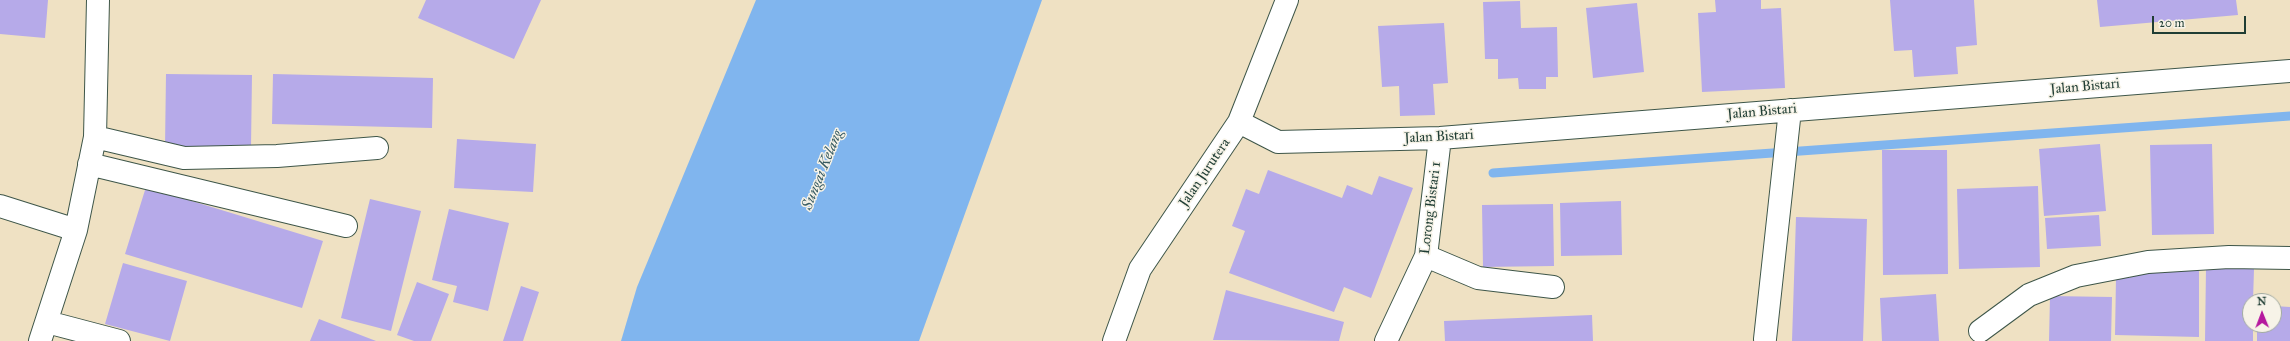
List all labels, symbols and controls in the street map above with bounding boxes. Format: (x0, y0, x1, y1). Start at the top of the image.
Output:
scale bar (2154, 8, 2248, 34)
text: 20 m (2159, 16, 2185, 30)
street label: Jalan Bistari (2050, 76, 2120, 98)
street label: Jalan Bistari (1727, 101, 1797, 123)
water label: Sungai Kelang (799, 127, 847, 213)
street label: Jalan Bistari (1404, 127, 1474, 147)
street label: Jalan Jurutera (1176, 136, 1234, 210)
street label: Lorong Bistari 1 (1417, 161, 1445, 255)
north arrow (2242, 293, 2282, 333)
text: N (2257, 295, 2267, 308)

